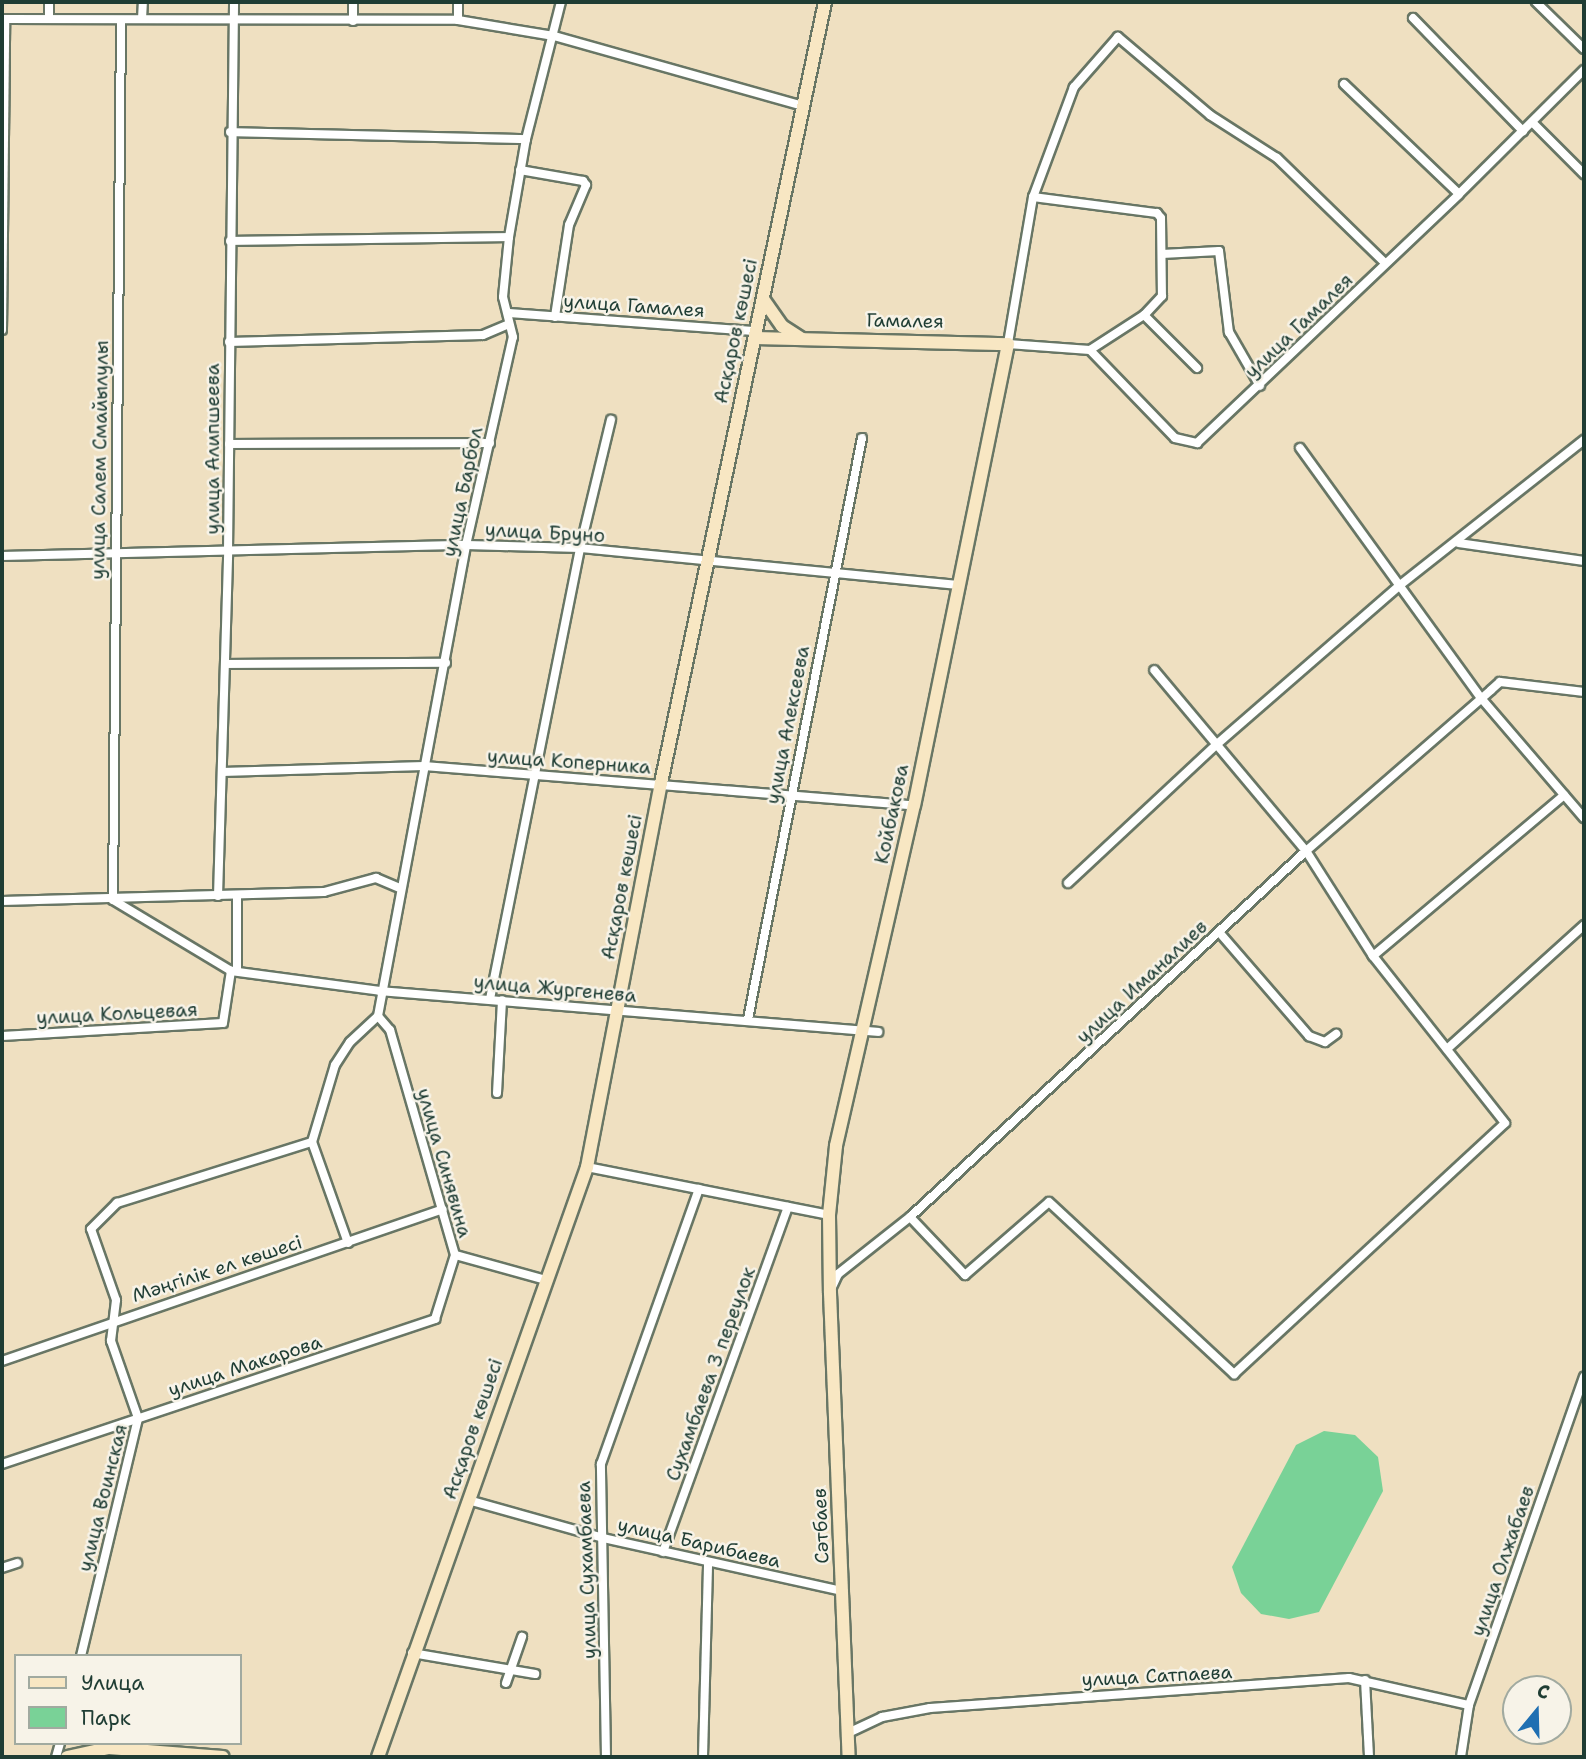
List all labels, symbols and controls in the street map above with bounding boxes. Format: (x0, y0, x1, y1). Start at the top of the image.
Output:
street label: Асқаров көшесі (710, 257, 762, 405)
street label: улица Гамалея (1240, 269, 1358, 383)
street label: улица Гамалея (563, 290, 705, 322)
street label: Гамалея (866, 309, 944, 333)
street label: улица Салем Смайылулы (87, 340, 113, 580)
street label: улица Алипшеева (202, 363, 224, 535)
street label: улица Барбол (438, 425, 488, 559)
street label: улица Бруно (484, 518, 606, 548)
street label: улица Алексеева (761, 644, 815, 806)
street label: улица Коперника (486, 745, 652, 779)
street label: Койбакова (870, 762, 914, 866)
street label: Асқаров көшесі (597, 812, 647, 962)
street label: улица Иманалиев (1072, 916, 1212, 1048)
street label: улица Жургенева (473, 971, 637, 1007)
street label: улица Кольцевая (36, 998, 198, 1030)
street label: улица Синявина (412, 1086, 476, 1240)
street label: Мәңгілік ел көшесі (129, 1231, 305, 1307)
street label: Сухамбаева 3 переулок (662, 1264, 760, 1484)
street label: улица Макарова (165, 1330, 325, 1402)
street label: Асқаров көшесі (438, 1356, 508, 1502)
street label: улица Воинская (74, 1422, 132, 1574)
street label: улица Сухамбаева (572, 1481, 602, 1659)
street label: улица Олжабаев (1467, 1483, 1539, 1639)
street label: Сәтбаев (808, 1488, 834, 1564)
street label: улица Барибаева (615, 1513, 783, 1573)
legend (14, 1654, 242, 1745)
street label: улица Сатпаева (1081, 1661, 1233, 1691)
text: Улица (81, 1669, 144, 1697)
north arrow (1502, 1675, 1572, 1745)
text: С (1534, 1678, 1553, 1705)
text: Парк (81, 1704, 131, 1732)

